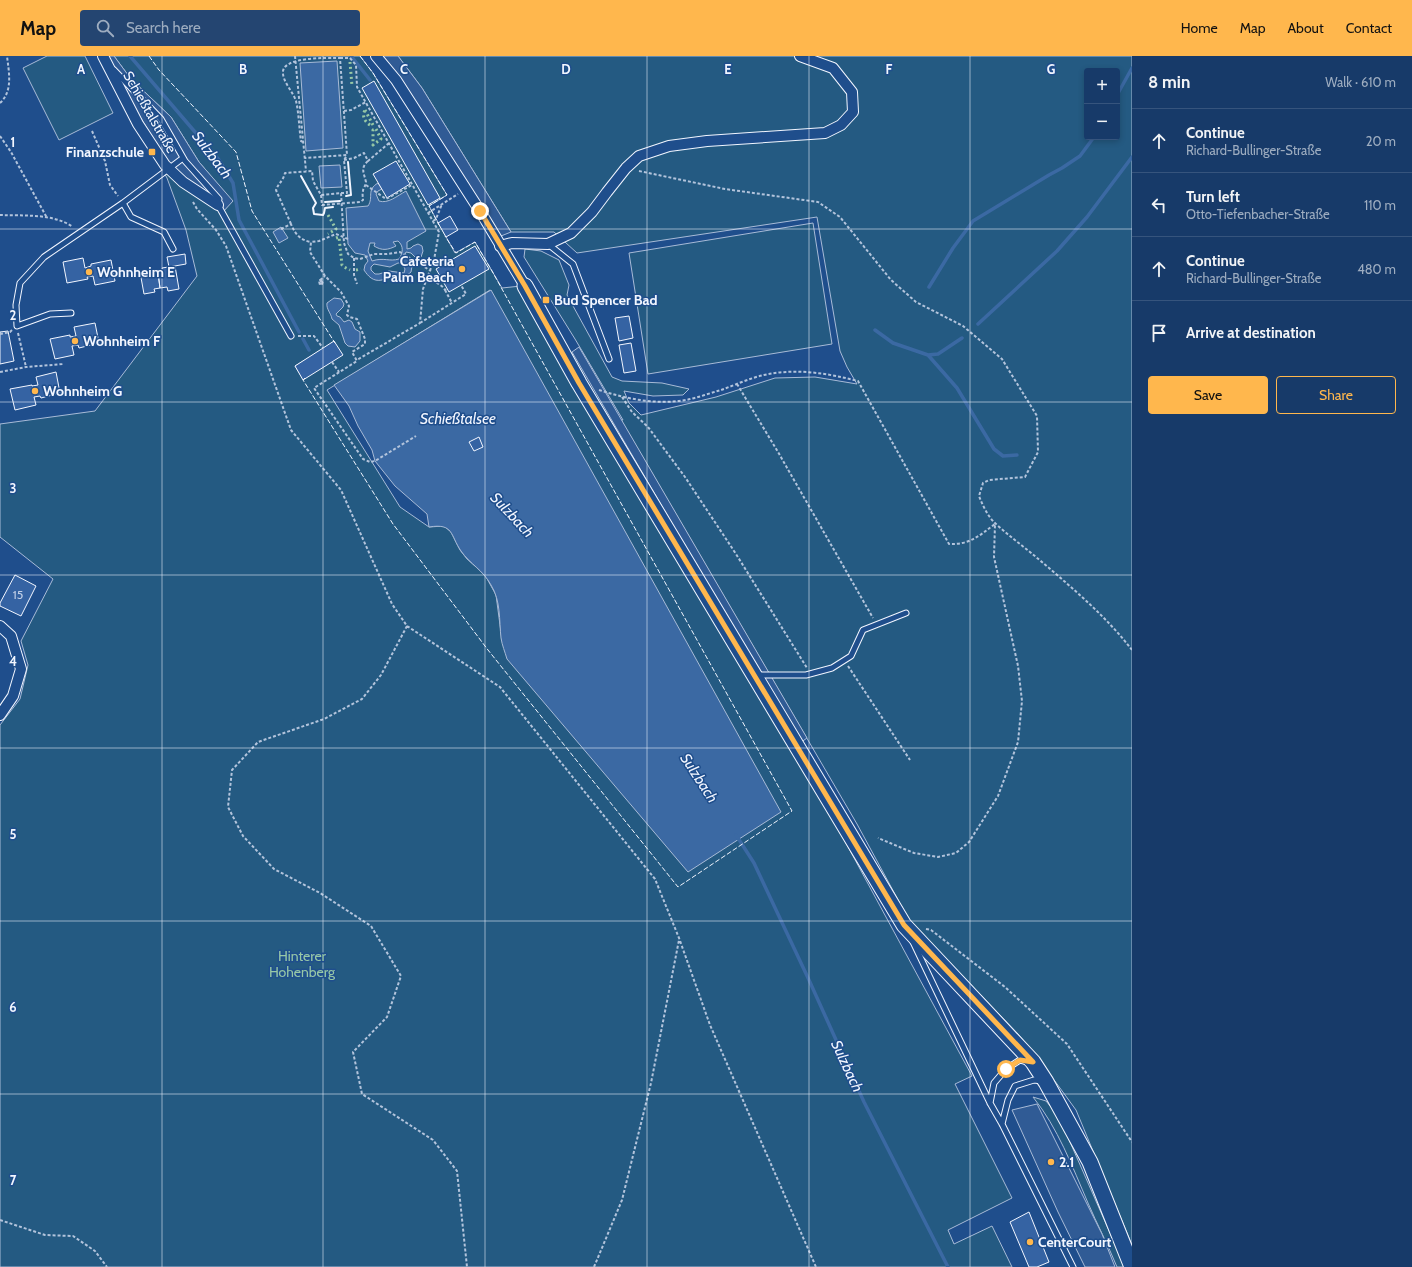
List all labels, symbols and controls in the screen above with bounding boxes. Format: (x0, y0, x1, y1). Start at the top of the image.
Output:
search box (80, 10, 360, 46)
text: Map (20, 17, 56, 40)
icon: search (94, 17, 116, 39)
text: Search here (126, 19, 201, 37)
text: Home (1181, 19, 1218, 37)
text: Map (1240, 19, 1265, 37)
text: About (1287, 19, 1324, 37)
text: Contact (1346, 19, 1392, 37)
text: A (77, 61, 86, 77)
text: B (239, 61, 247, 77)
text: C (400, 61, 408, 77)
text: D (561, 61, 571, 77)
text: E (724, 61, 732, 77)
text: F (886, 61, 893, 77)
text: G (1047, 61, 1056, 77)
street label: Schießtalstraße (119, 68, 181, 156)
map controls (1084, 68, 1120, 140)
button: + (1084, 68, 1120, 104)
text: 8 min (1148, 72, 1190, 92)
text: Walk · 610 m (1325, 74, 1396, 90)
button: − (1084, 104, 1120, 140)
text: Continue (1186, 124, 1245, 142)
water label: Sulzbach (188, 128, 236, 182)
icon: ahead (1148, 130, 1170, 152)
text: 20 m (1366, 133, 1396, 149)
text: 1 (11, 134, 15, 150)
text: Richard-Bullinger-Straße (1186, 142, 1321, 158)
place label: Finanzschule (66, 143, 144, 161)
marker: Finanzschule (147, 147, 157, 157)
text: Turn left (1186, 188, 1240, 206)
icon: left (1148, 194, 1170, 216)
text: 110 m (1364, 197, 1396, 213)
route end (471, 202, 489, 220)
text: Otto-Tiefenbacher-Straße (1186, 206, 1330, 222)
place label: Cafeteria Palm Beach (383, 252, 454, 286)
text: Continue (1186, 252, 1245, 270)
icon: ahead (1148, 258, 1170, 280)
text: 480 m (1357, 261, 1396, 277)
place label: Wohnheim E (97, 263, 175, 281)
marker: Cafeteria Palm Beach (457, 264, 467, 274)
marker: Wohnheim E (84, 267, 94, 277)
text: Richard-Bullinger-Straße (1186, 270, 1321, 286)
place label: Bud Spencer Bad (554, 291, 658, 309)
marker: Bud Spencer Bad (541, 295, 551, 305)
text: 2 (10, 307, 17, 323)
icon: arrive (1148, 322, 1170, 344)
text: Arrive at destination (1186, 324, 1316, 342)
place label: Wohnheim F (83, 332, 161, 350)
marker: Wohnheim F (70, 336, 80, 346)
button: Save (1148, 376, 1268, 414)
button: Share (1276, 376, 1396, 414)
place label: Wohnheim G (43, 382, 122, 400)
marker: Wohnheim G (30, 386, 40, 396)
water label: Schießtalsee (420, 410, 496, 428)
text: 3 (9, 480, 17, 496)
water label: Sulzbach (487, 489, 537, 541)
house number: 15 (13, 587, 23, 602)
text: 4 (9, 653, 17, 669)
water label: Sulzbach (676, 750, 722, 806)
text: 5 (10, 826, 17, 842)
park label: Hinterer Hohenberg (269, 947, 336, 981)
text: 6 (9, 999, 17, 1015)
water label: Sulzbach (827, 1037, 867, 1095)
route start (997, 1060, 1015, 1078)
place label: 2.1 (1059, 1153, 1074, 1171)
marker: 2.1 (1046, 1157, 1056, 1167)
text: 7 (10, 1172, 17, 1188)
place label: CenterCourt (1038, 1233, 1112, 1251)
marker: CenterCourt (1025, 1237, 1035, 1247)

